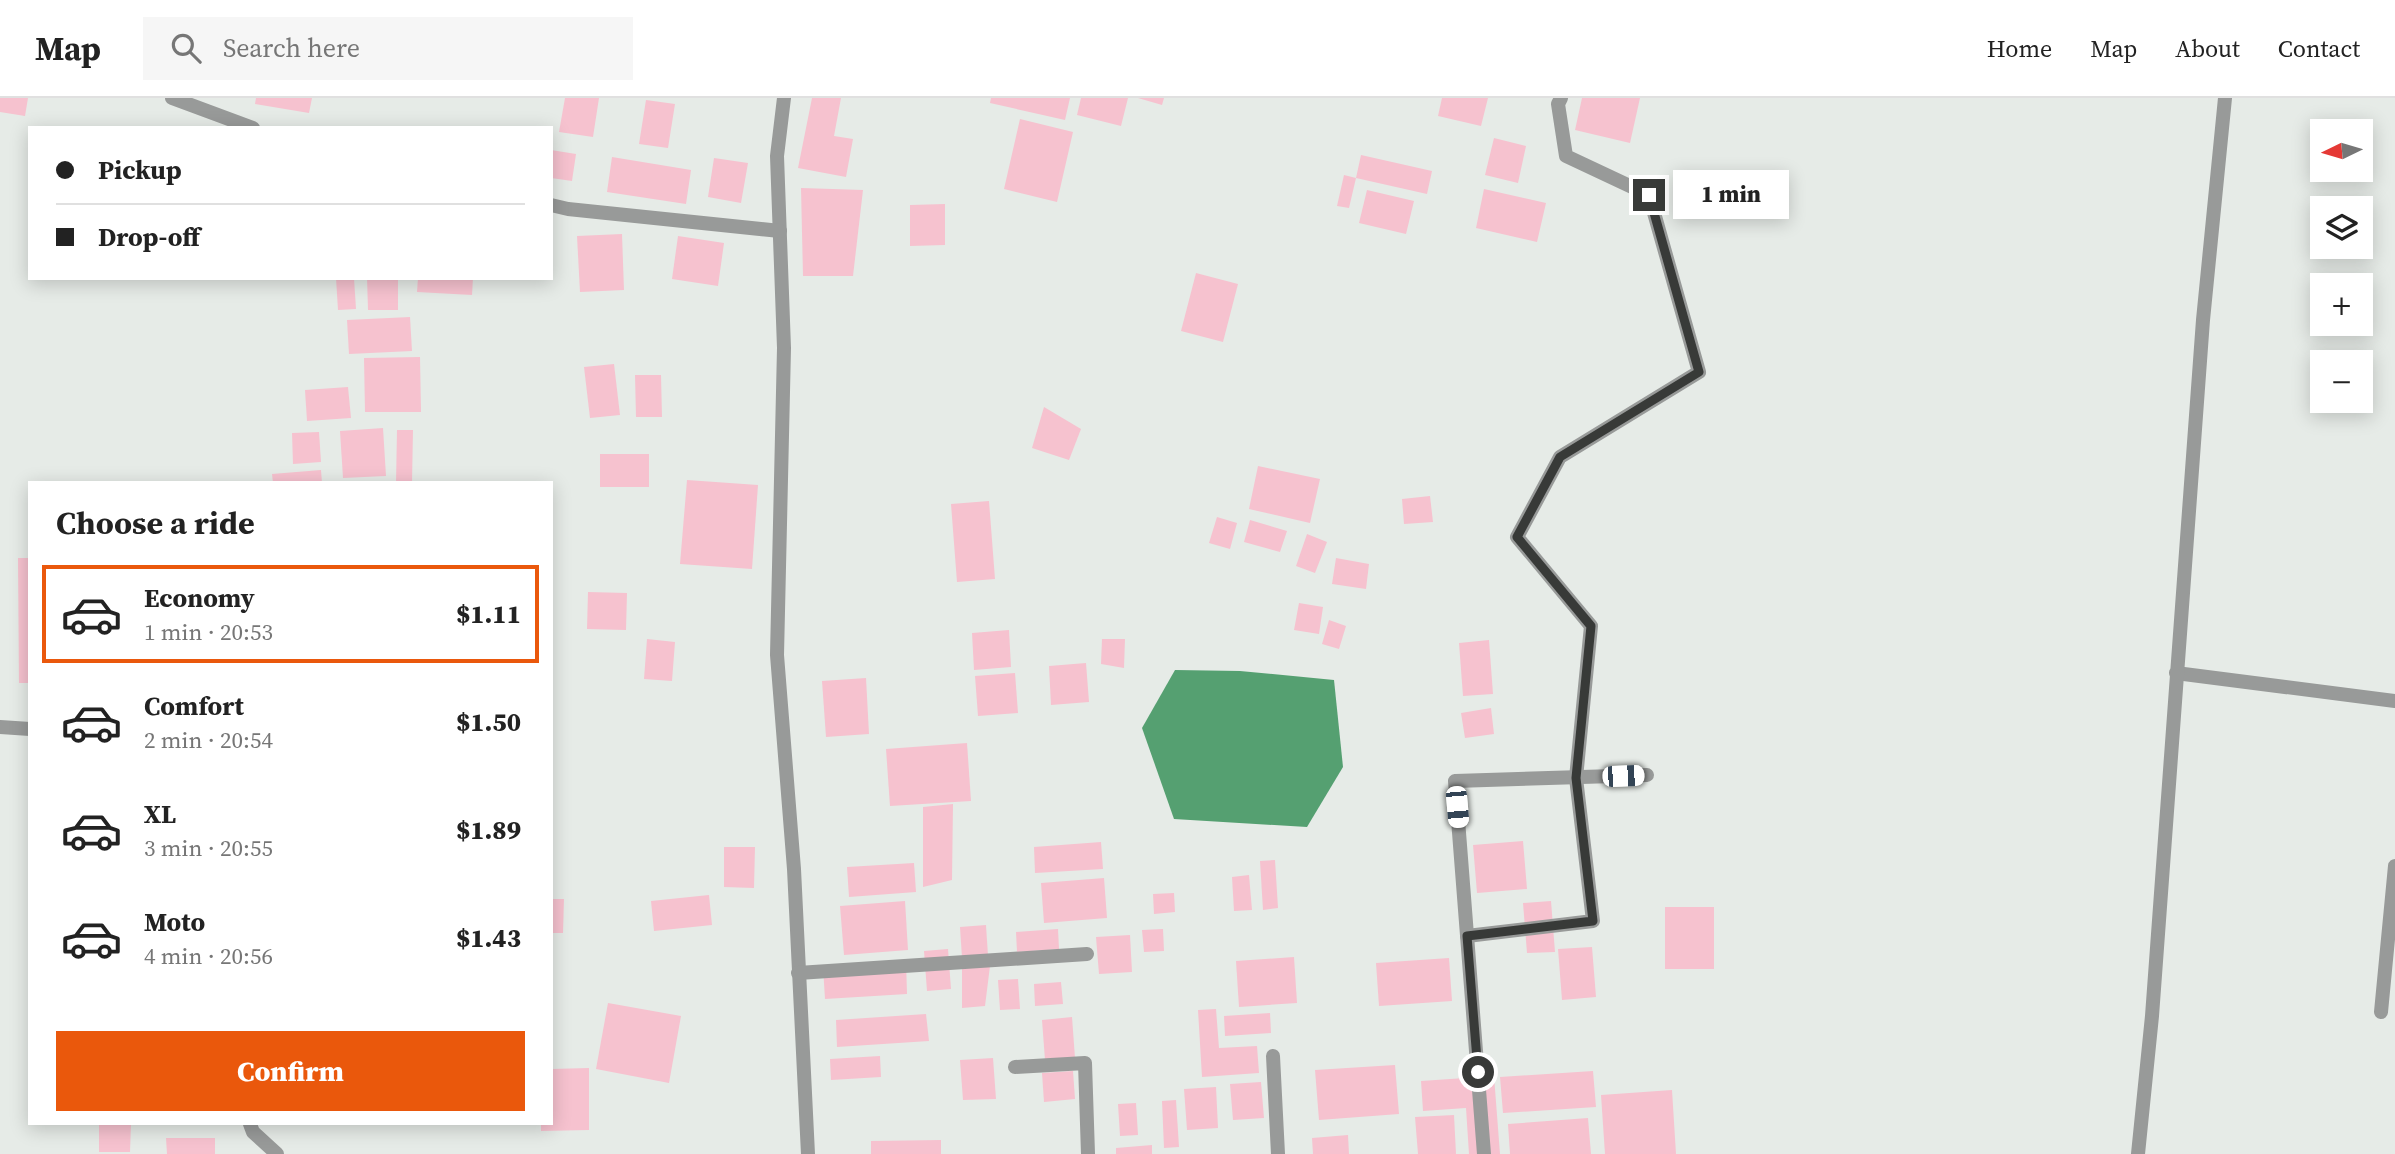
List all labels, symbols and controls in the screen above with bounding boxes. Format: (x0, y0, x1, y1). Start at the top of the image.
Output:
search box (143, 17, 633, 80)
text: Map (35, 26, 101, 71)
icon: search (167, 29, 205, 67)
text: Search here (223, 30, 360, 66)
text: Home (1987, 32, 2052, 65)
text: Map (2090, 32, 2137, 65)
text: About (2175, 32, 2240, 65)
text: Contact (2278, 32, 2360, 65)
north arrow (2310, 119, 2373, 182)
map controls (2310, 119, 2373, 413)
text: Pickup (98, 152, 182, 188)
callout: 1 min (1674, 170, 1789, 220)
text: 1 min (1701, 178, 1761, 210)
route end (1633, 179, 1665, 211)
button: layers (2310, 196, 2373, 259)
text: Drop-off (98, 219, 200, 255)
button: + (2310, 273, 2373, 336)
button: − (2310, 350, 2373, 413)
text: Choose a ride (56, 501, 255, 545)
text: Economy (144, 580, 255, 616)
icon: car (60, 583, 123, 646)
text: $1.11 (456, 596, 521, 632)
text: 1 min · 20:53 (144, 616, 273, 648)
text: Comfort (144, 688, 244, 724)
icon: car (60, 691, 123, 754)
text: $1.50 (456, 704, 521, 740)
text: 2 min · 20:54 (144, 724, 273, 756)
car (1602, 765, 1645, 787)
car (1445, 785, 1470, 829)
text: XL (144, 796, 176, 832)
icon: car (60, 799, 123, 862)
text: $1.89 (456, 812, 521, 848)
text: 3 min · 20:55 (144, 832, 273, 864)
text: Moto (144, 904, 205, 940)
icon: car (60, 907, 123, 970)
text: $1.43 (456, 920, 521, 956)
text: 4 min · 20:56 (144, 940, 273, 972)
button: Confirm (56, 1031, 525, 1111)
route start (1462, 1056, 1494, 1088)

